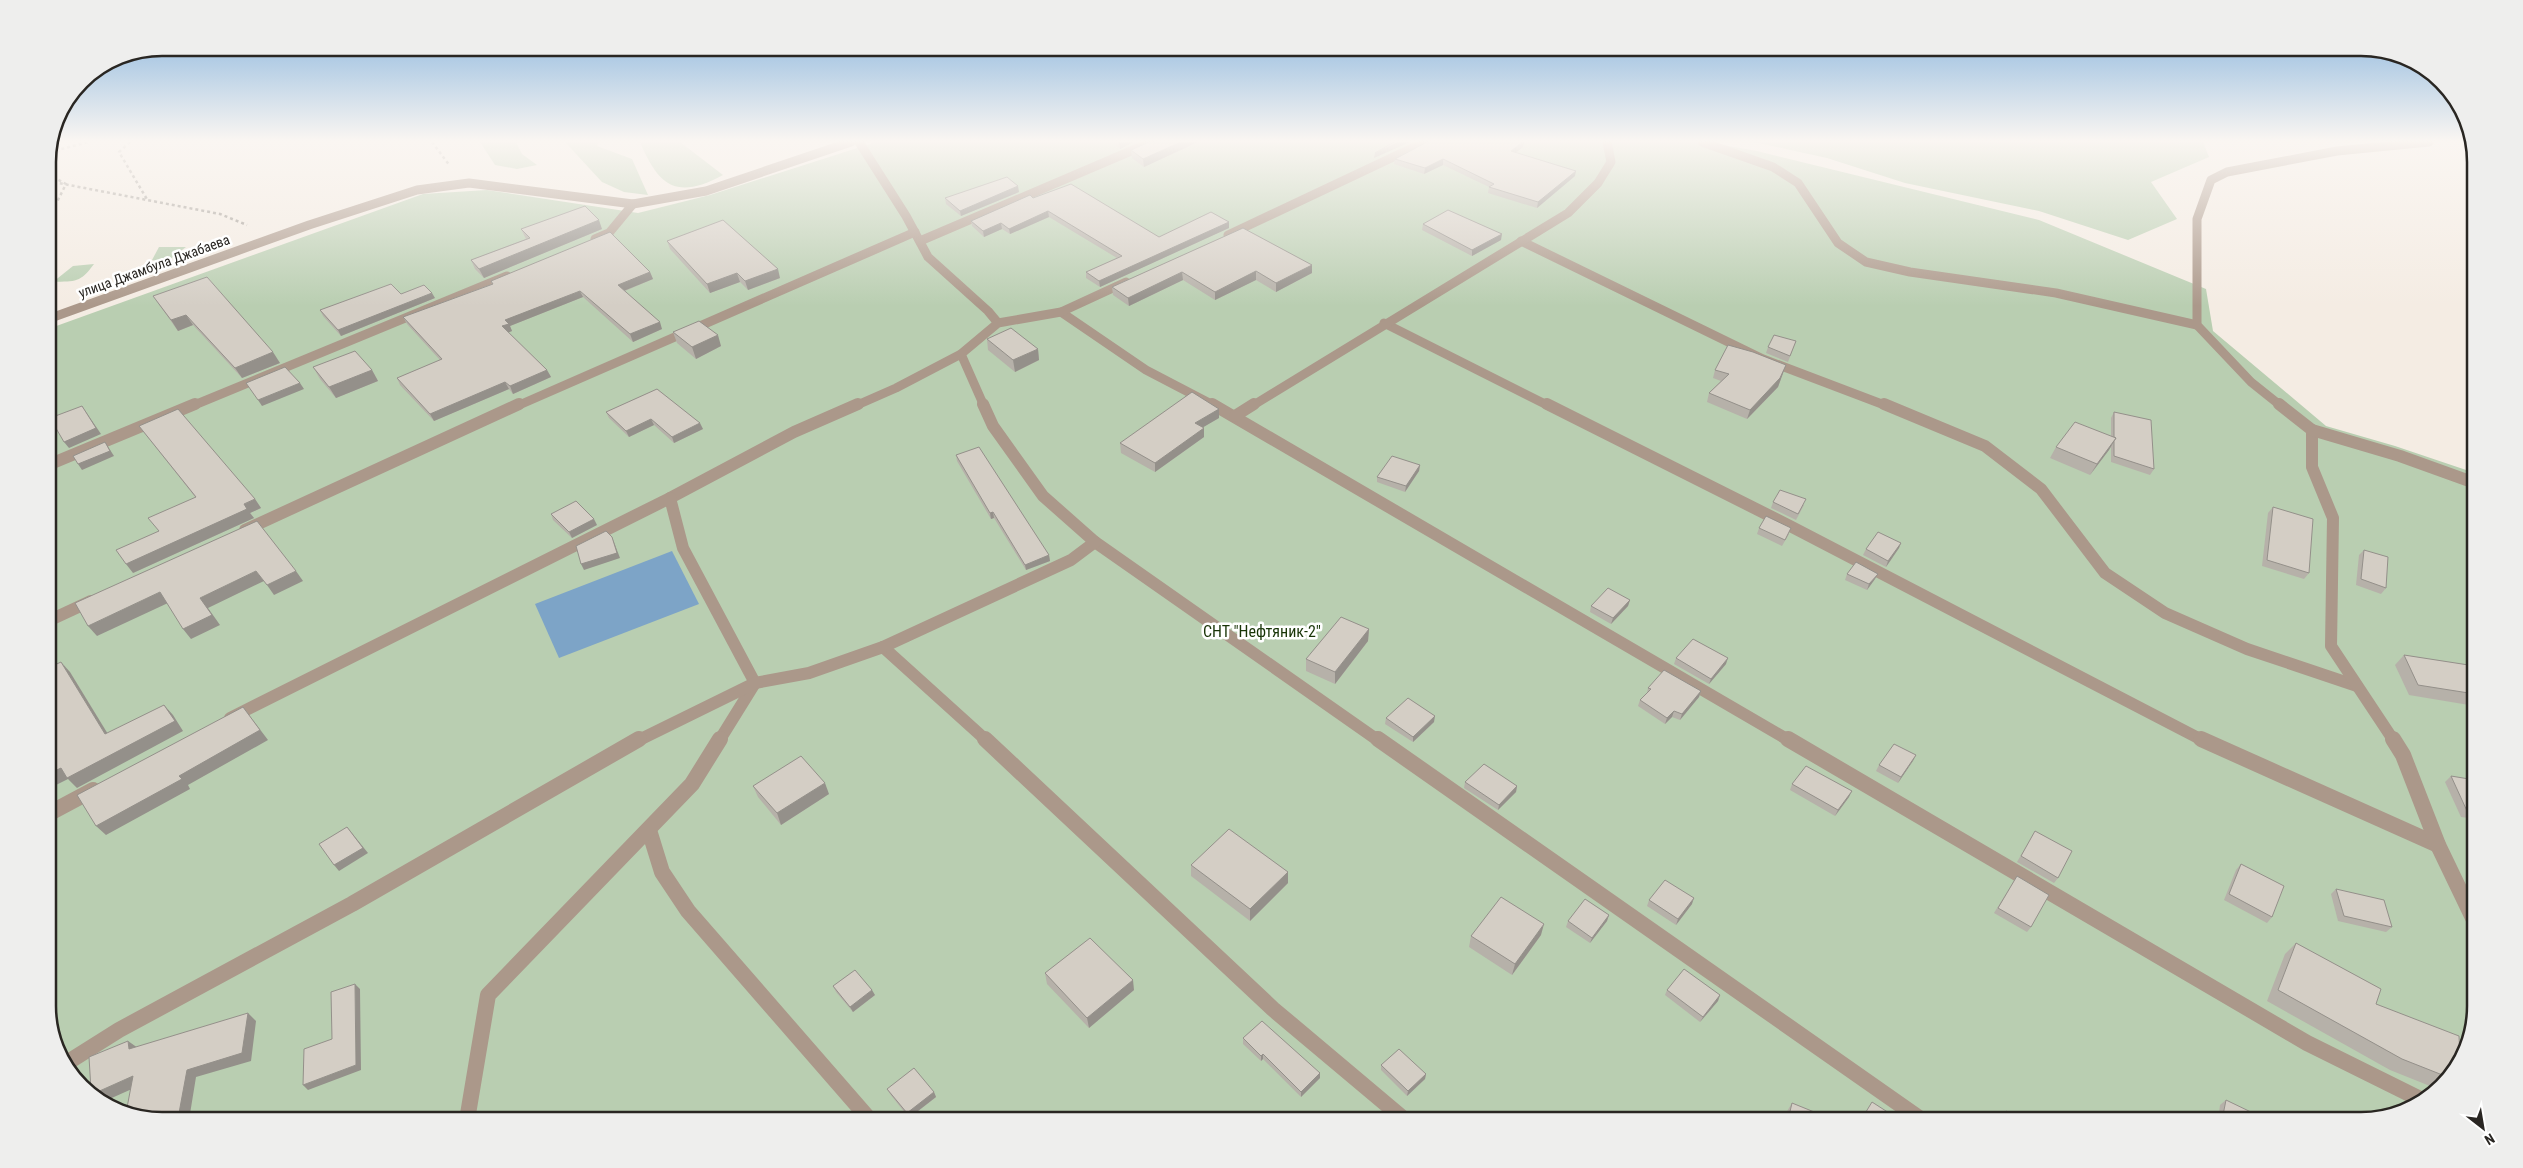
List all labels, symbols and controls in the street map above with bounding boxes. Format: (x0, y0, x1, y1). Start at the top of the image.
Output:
street label: улица Джамбула Джабаева (76, 231, 232, 301)
park label: СНТ "Нефтяник-2" (1203, 622, 1321, 641)
north arrow (2458, 1103, 2508, 1153)
text: N (2482, 1130, 2497, 1148)

